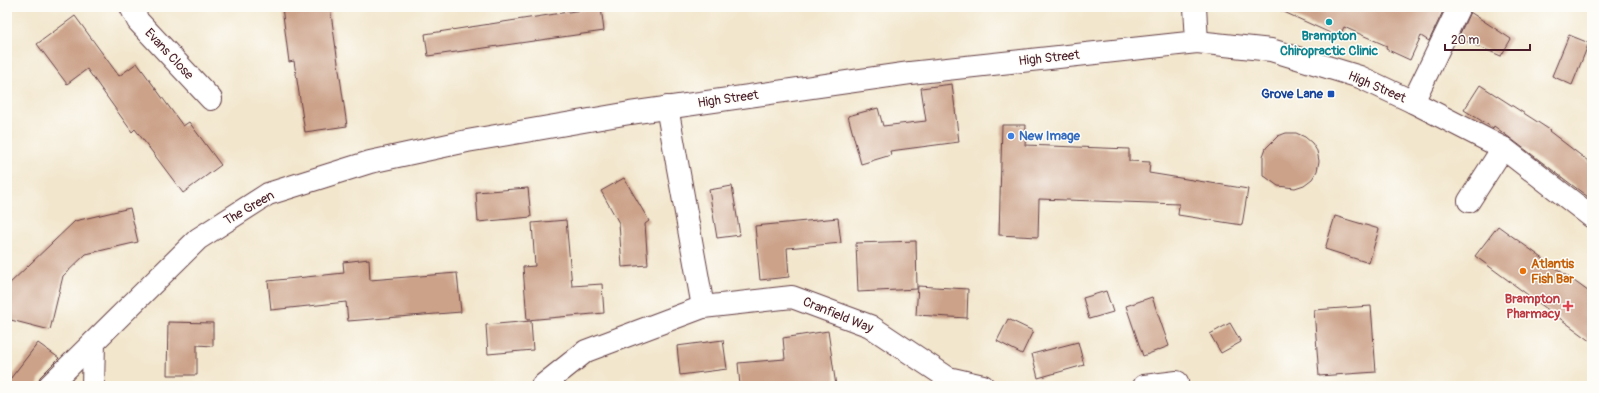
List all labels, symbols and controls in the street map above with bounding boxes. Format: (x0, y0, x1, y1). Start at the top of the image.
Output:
marker: Brampton Chiropractic Clinic (1324, 17, 1334, 27)
street label: Evans Close (141, 25, 197, 83)
scale bar (1445, 26, 1530, 52)
place label: Brampton Chiropractic Clinic (1280, 28, 1378, 59)
text: 20 m (1451, 33, 1480, 48)
street label: High Street (1018, 47, 1081, 69)
street label: High Street (1346, 68, 1409, 107)
place label: Grove Lane (1261, 86, 1324, 102)
street label: High Street (696, 87, 760, 111)
marker: Grove Lane (1326, 89, 1336, 99)
place label: New Image (1019, 128, 1081, 144)
marker: New Image (1006, 131, 1016, 141)
street label: The Green (221, 187, 277, 229)
place label: Atlantis Fish Bar (1531, 256, 1574, 287)
marker: Atlantis Fish Bar (1518, 266, 1528, 276)
place label: Brampton Pharmacy (1505, 291, 1561, 322)
street label: Cranfield Way (800, 294, 876, 337)
marker: Brampton Pharmacy (1563, 301, 1573, 311)

